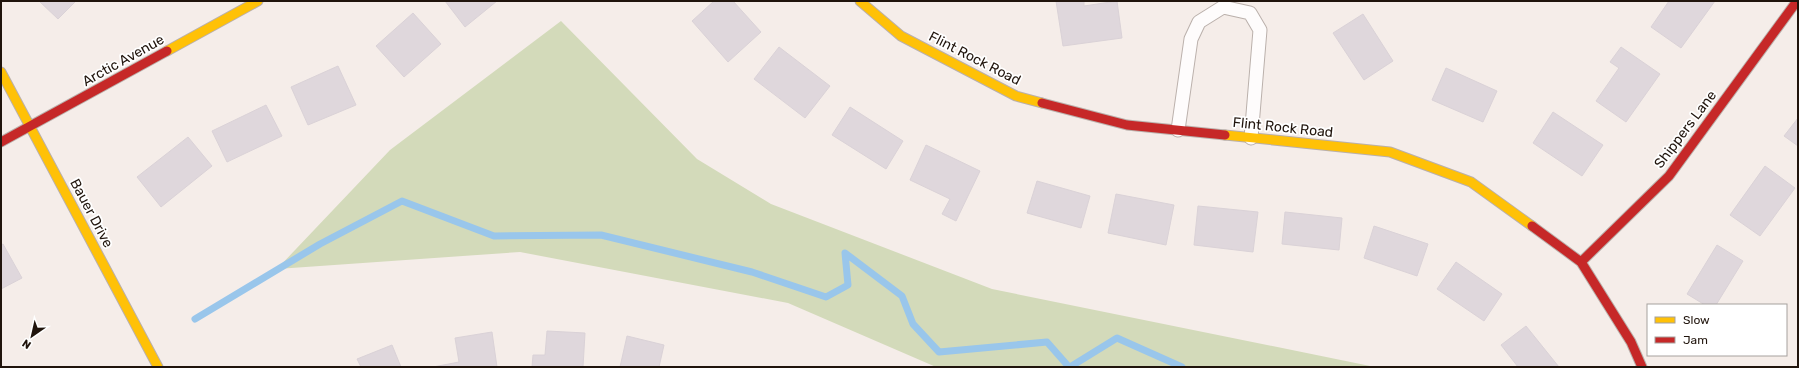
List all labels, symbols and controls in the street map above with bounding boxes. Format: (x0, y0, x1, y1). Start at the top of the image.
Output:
street label: Flint Rock Road (926, 28, 1024, 89)
street label: Arctic Avenue (79, 31, 167, 90)
street label: Shippers Lane (1651, 87, 1720, 172)
street label: Flint Rock Road (1232, 114, 1334, 141)
street label: Bauer Drive (66, 176, 117, 251)
legend (1647, 304, 1787, 356)
text: Slow (1683, 313, 1710, 327)
north arrow (12, 316, 52, 356)
text: Jam (1683, 333, 1708, 347)
text: N (20, 336, 34, 351)

